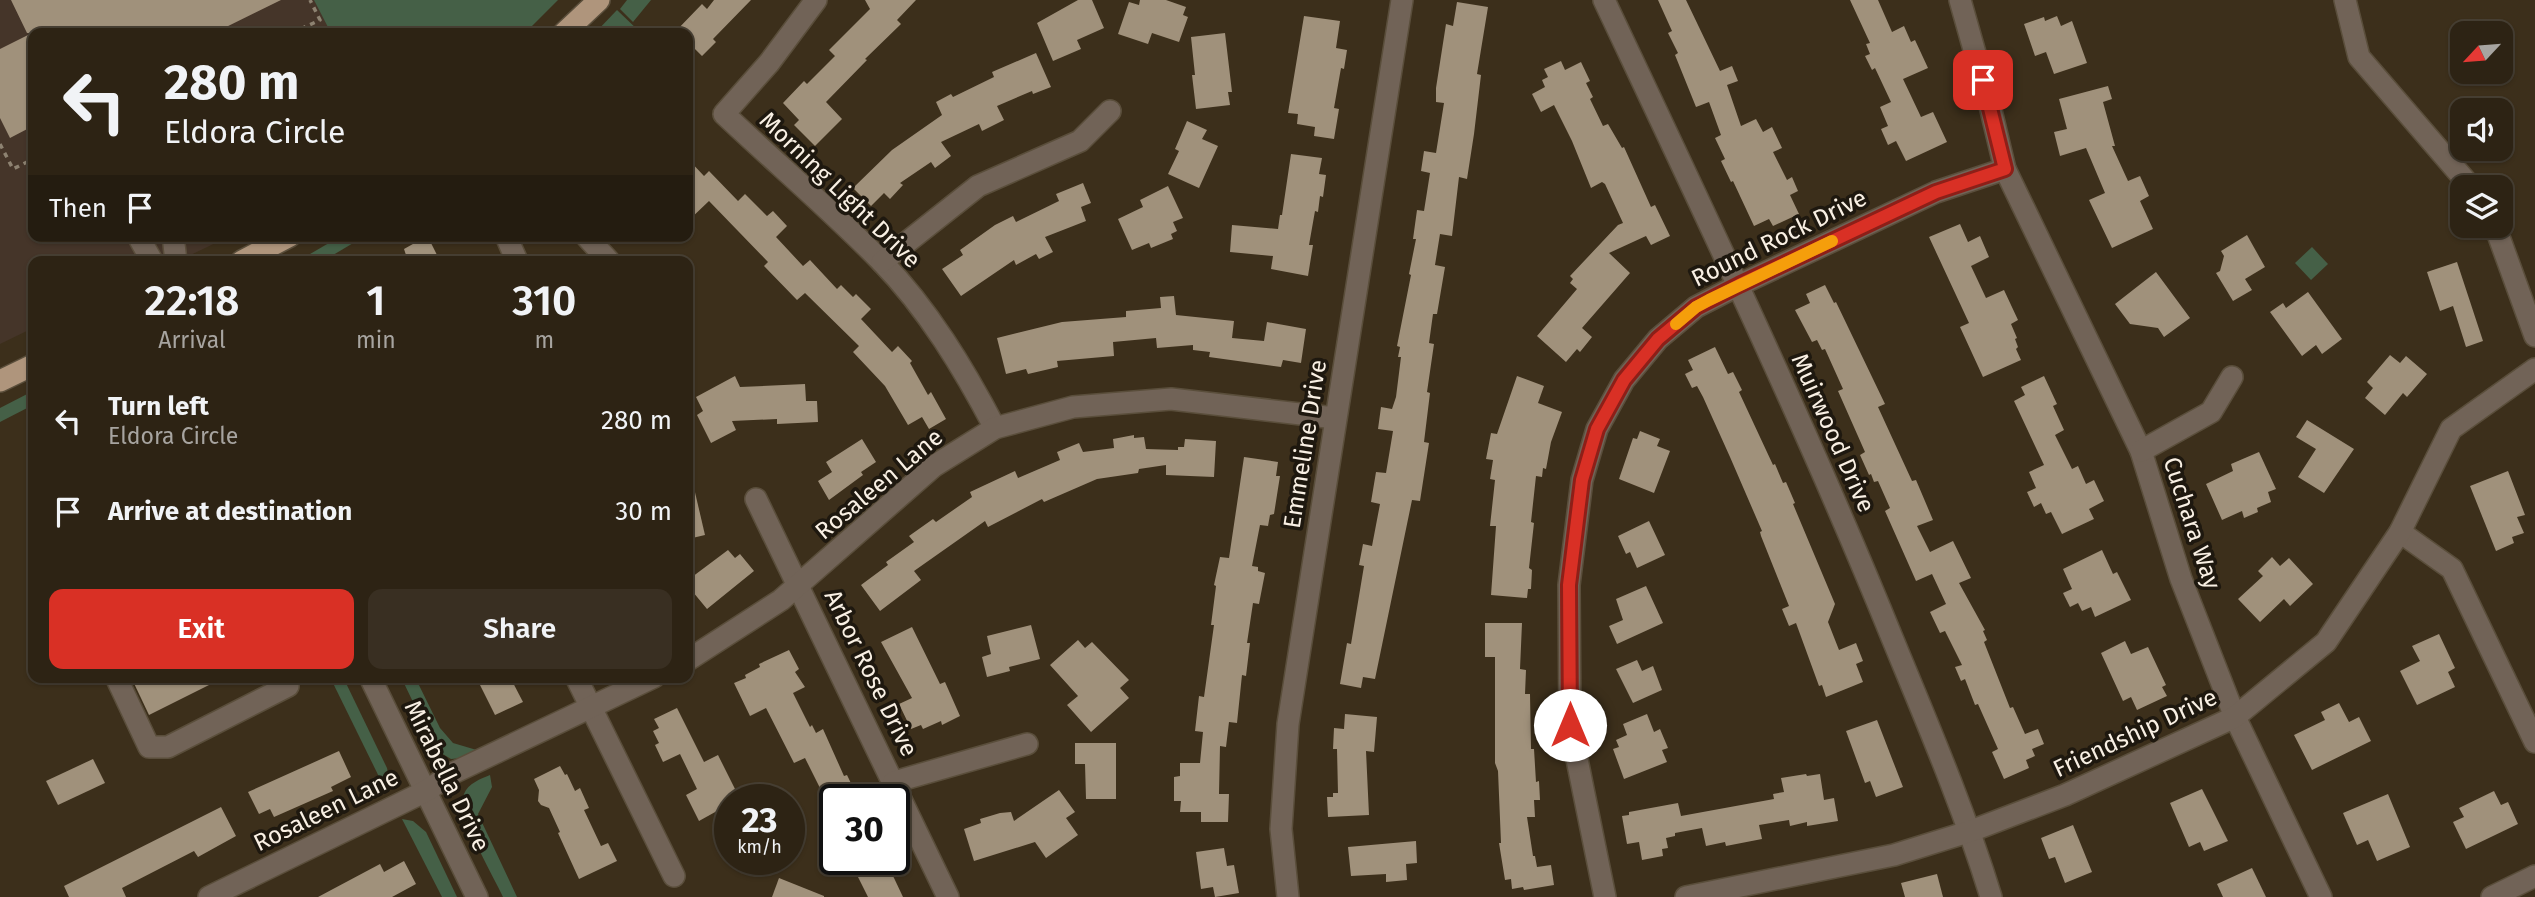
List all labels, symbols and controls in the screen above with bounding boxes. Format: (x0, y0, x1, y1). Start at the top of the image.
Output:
north arrow (2450, 21, 2513, 84)
map controls (2450, 21, 2513, 238)
pin (1953, 50, 2013, 110)
text: 280 m (164, 53, 300, 112)
icon: left (49, 56, 140, 147)
icon: arrive (1964, 61, 2002, 99)
button: sound (2450, 98, 2513, 161)
street label: Morning Light Drive (754, 106, 926, 274)
text: Eldora Circle (164, 113, 345, 151)
button: layers (2450, 175, 2513, 238)
street label: Round Rock Drive (1687, 183, 1871, 293)
icon: arrive (121, 189, 159, 227)
text: Then (49, 193, 107, 224)
text: 22:18 (145, 276, 239, 326)
text: 1 (366, 276, 385, 326)
text: 310 (512, 276, 576, 326)
text: Arrival (158, 326, 226, 354)
text: min (356, 326, 396, 354)
text: m (534, 326, 554, 354)
street label: Muirwood Drive (1785, 349, 1881, 517)
street label: Emmeline Drive (1278, 358, 1332, 530)
text: Turn left (108, 391, 209, 422)
icon: left (49, 402, 87, 440)
text: 280 m (601, 405, 672, 436)
text: Eldora Circle (108, 422, 238, 450)
street label: Rosaleen Lane (810, 423, 948, 545)
street label: Cuchara Way (2158, 454, 2227, 593)
icon: arrive (49, 493, 87, 531)
text: Arrive at destination (108, 496, 352, 527)
text: 30 m (615, 496, 672, 527)
street label: Arbor Rose Drive (819, 585, 923, 761)
button: Exit (49, 589, 354, 669)
button: Share (368, 589, 672, 669)
street label: Friendship Drive (2049, 683, 2221, 783)
position arrow (1533, 688, 1607, 762)
street label: Mirabella Drive (398, 696, 496, 856)
street label: Rosaleen Lane (249, 763, 403, 857)
speed limit sign: 30 (819, 784, 910, 875)
text: 23 (741, 799, 778, 841)
text: km/h (737, 836, 782, 858)

